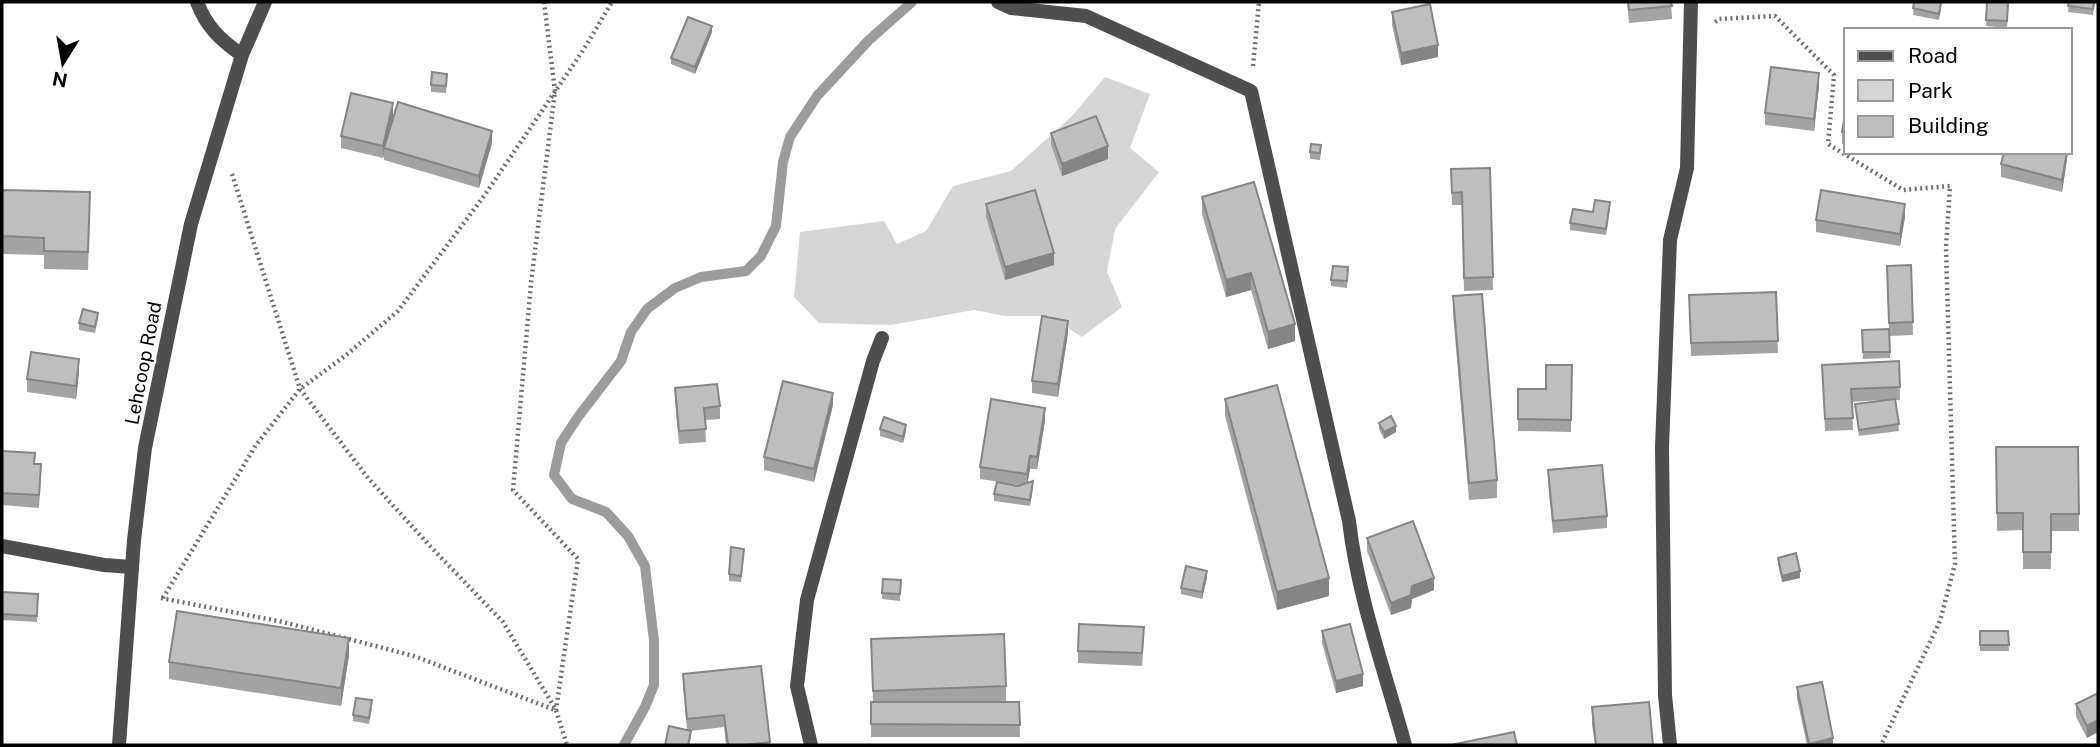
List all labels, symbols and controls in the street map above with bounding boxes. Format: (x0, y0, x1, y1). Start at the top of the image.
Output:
north arrow (28, 28, 98, 98)
legend (1844, 28, 2072, 154)
text: Road (1908, 43, 1958, 68)
text: N (50, 67, 69, 92)
text: Park (1908, 78, 1953, 103)
text: Building (1908, 113, 1989, 138)
street label: Lehcoop Road (120, 300, 166, 426)

